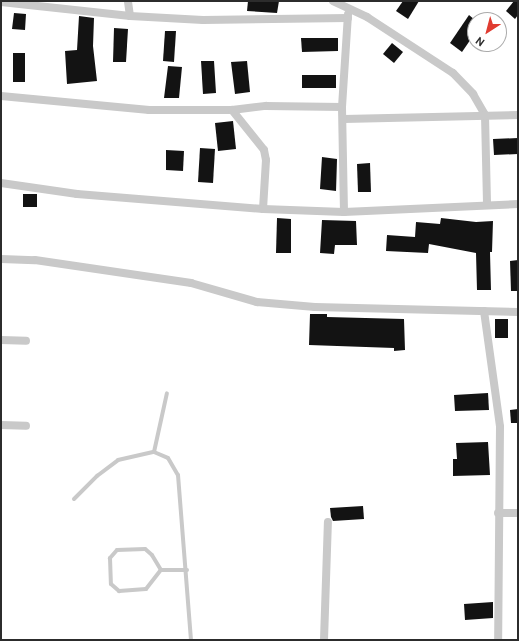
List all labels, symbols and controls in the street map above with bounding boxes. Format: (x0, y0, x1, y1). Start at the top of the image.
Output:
north arrow (467, 12, 507, 52)
text: N (473, 33, 488, 49)

